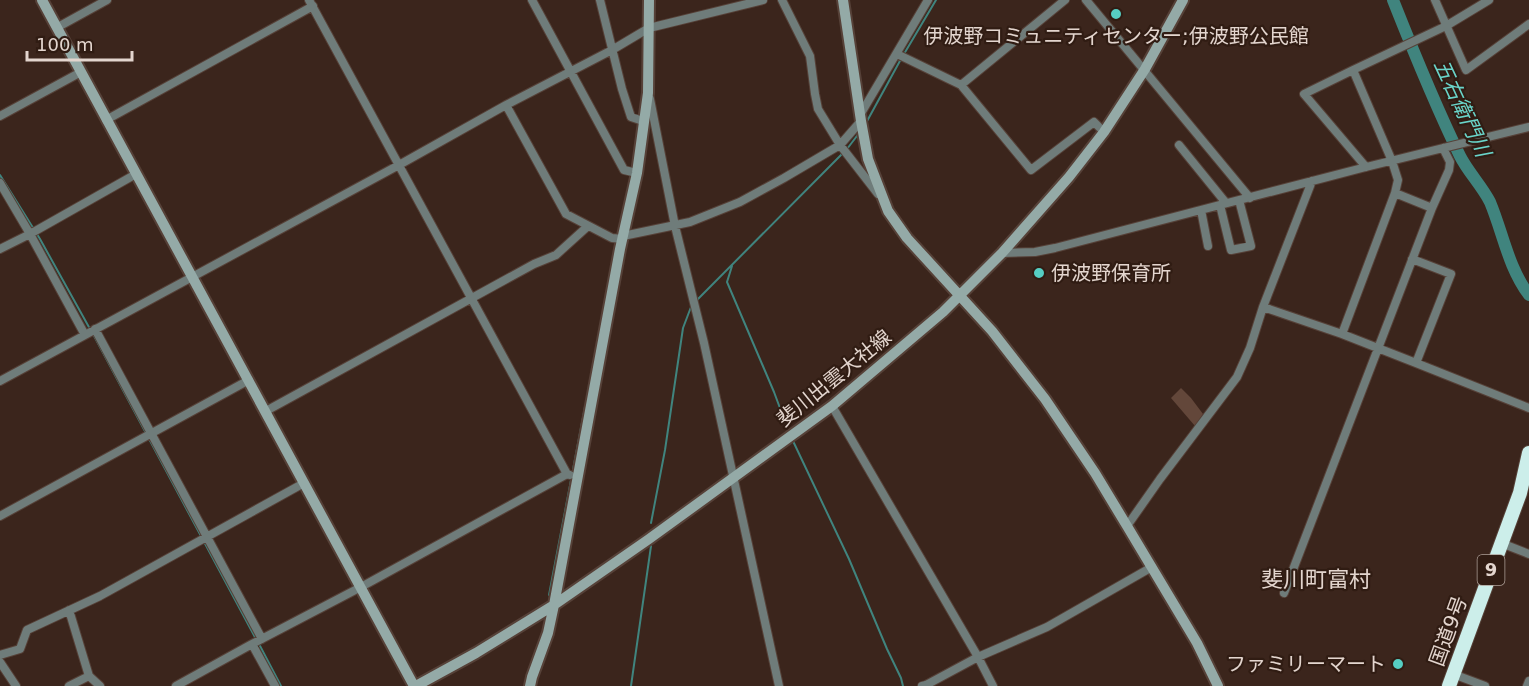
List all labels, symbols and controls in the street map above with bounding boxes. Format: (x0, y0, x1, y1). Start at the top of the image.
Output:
marker: 伊波野コミュニティセンター;伊波野公民館 (1109, 7, 1123, 21)
scale bar (27, 24, 132, 62)
place label: 伊波野コミュニティセンター;伊波野公民館 (923, 24, 1309, 48)
text: 100 m (36, 34, 94, 55)
water label: 五右衛門川 (1429, 55, 1496, 162)
place label: 伊波野保育所 (1051, 261, 1171, 285)
marker: 伊波野保育所 (1032, 266, 1046, 280)
street label: 斐川出雲大社線 (772, 325, 896, 431)
road number: 9 (1478, 555, 1504, 585)
district label: 斐川町富村 (1261, 567, 1371, 592)
street label: 国道9号 (1424, 593, 1472, 669)
place label: ファミリーマート (1226, 652, 1386, 676)
marker: ファミリーマート (1391, 657, 1405, 671)

